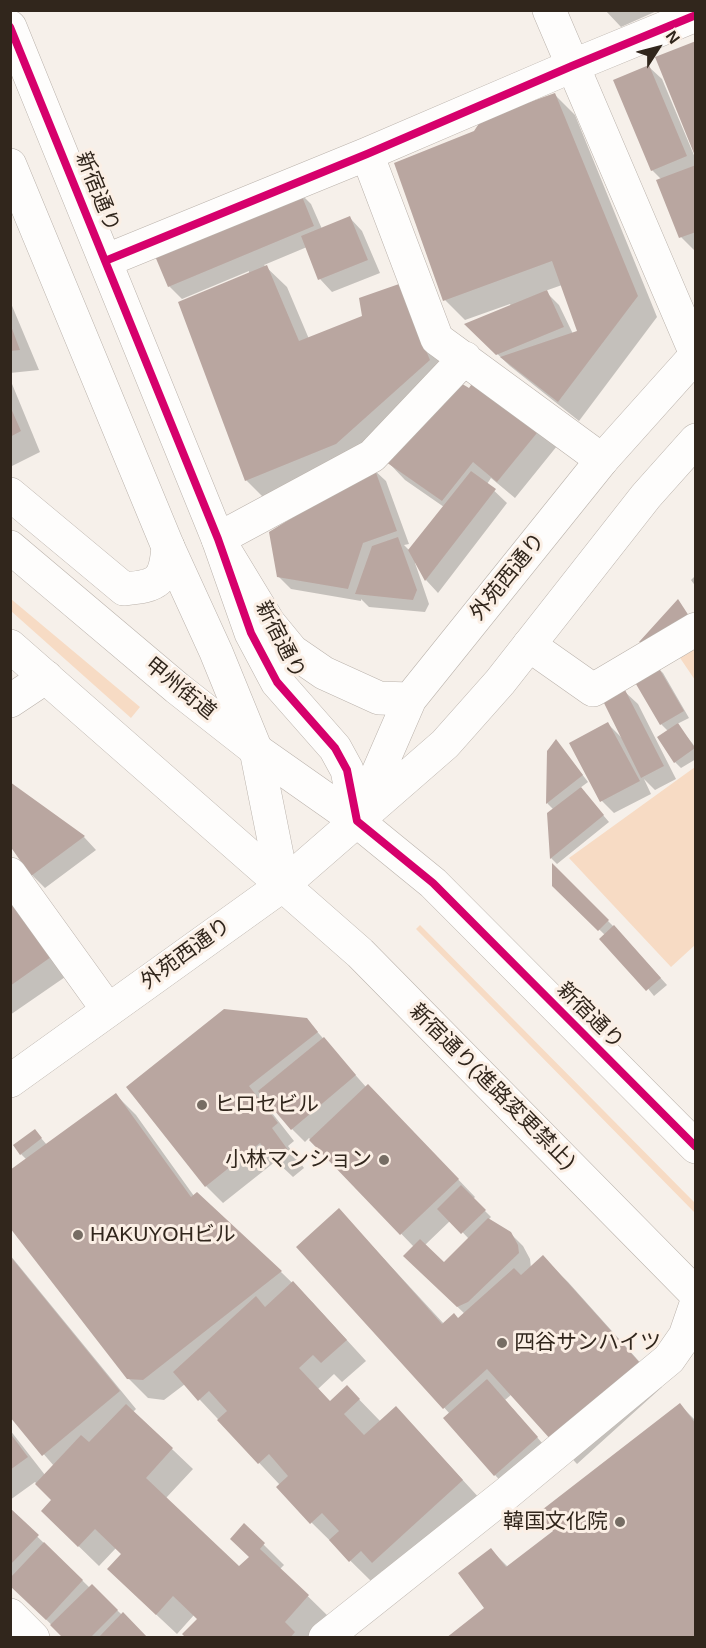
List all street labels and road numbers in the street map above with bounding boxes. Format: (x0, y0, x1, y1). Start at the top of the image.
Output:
street label: 新宿通り (70, 148, 124, 236)
street label: 外苑西通り (465, 528, 551, 626)
street label: 新宿通り (250, 597, 310, 683)
street label: 甲州街道 (139, 653, 221, 725)
street label: 外苑西通り (136, 913, 236, 995)
street label: 新宿通り (551, 977, 629, 1055)
street label: 新宿通り(進路変更禁止) (404, 999, 580, 1175)

